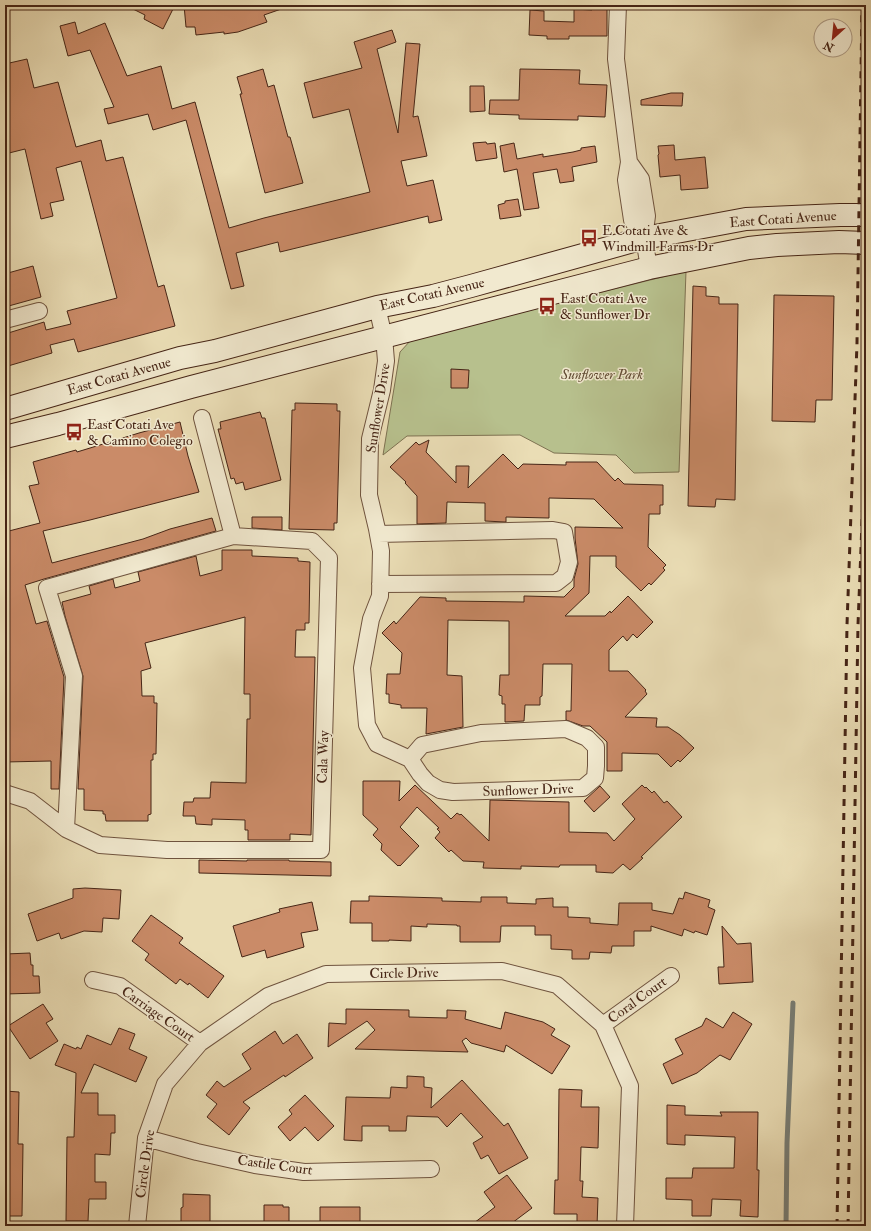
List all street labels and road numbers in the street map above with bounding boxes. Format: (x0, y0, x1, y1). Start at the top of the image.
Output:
street label: East Cotati Avenue (729, 207, 837, 231)
street label: East Cotati Avenue (378, 274, 486, 314)
street label: East Cotati Avenue (65, 353, 173, 399)
street label: Sunflower Drive (363, 362, 394, 454)
street label: Cala Way (314, 729, 333, 784)
street label: Sunflower Drive (482, 780, 574, 800)
street label: Circle Drive (369, 964, 439, 982)
street label: Coral Court (604, 973, 670, 1027)
street label: Carriage Court (118, 983, 198, 1046)
street label: Circle Drive (132, 1128, 158, 1199)
street label: Castile Court (237, 1151, 314, 1179)

